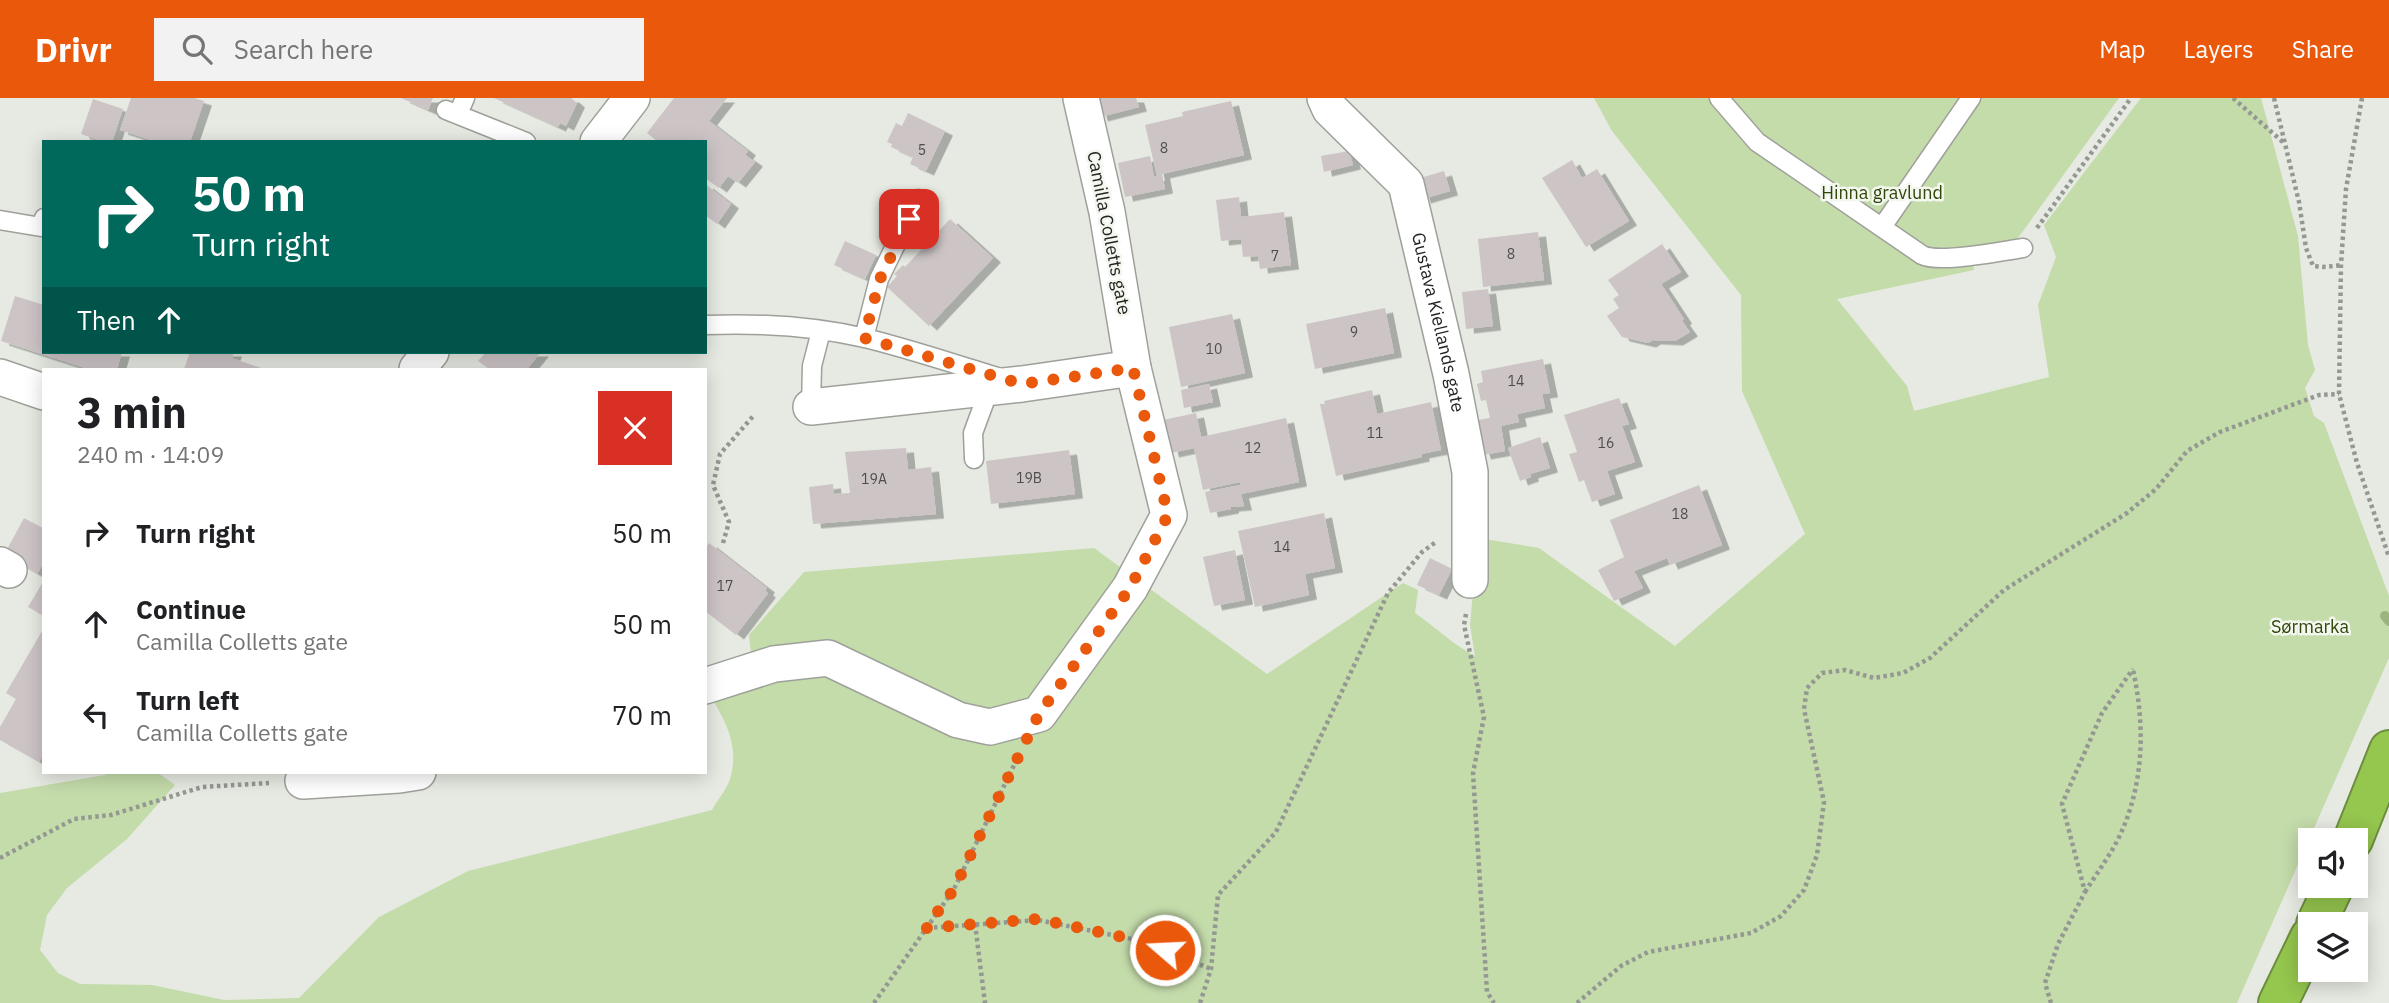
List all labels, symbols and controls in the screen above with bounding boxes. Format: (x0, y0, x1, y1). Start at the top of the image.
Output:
search box (154, 18, 644, 81)
text: Drivr (35, 28, 112, 71)
icon: search (178, 30, 216, 68)
text: Search here (234, 32, 373, 66)
text: Map (2099, 33, 2146, 65)
text: Layers (2184, 33, 2254, 65)
text: Share (2292, 33, 2354, 65)
house number: 8 (1160, 139, 1168, 157)
house number: 5 (918, 141, 926, 159)
street label: Camilla Colletts gate (1082, 149, 1137, 317)
text: 50 m (192, 161, 306, 224)
icon: right (77, 168, 168, 259)
park label: Hinna gravlund (1821, 181, 1943, 204)
pin (879, 189, 939, 249)
icon: arrive (890, 200, 928, 238)
text: Turn right (192, 223, 330, 265)
street label: Gustava Kiellands gate (1407, 230, 1470, 414)
house number: 8 (1507, 245, 1515, 263)
house number: 7 (1271, 247, 1279, 265)
icon: ahead (150, 301, 188, 339)
text: Then (77, 303, 136, 337)
house number: 9 (1350, 323, 1358, 341)
house number: 10 (1206, 340, 1222, 358)
house number: 14 (1508, 372, 1524, 390)
text: 3 min (77, 385, 187, 440)
button: close (598, 391, 672, 465)
house number: 11 (1367, 424, 1383, 442)
house number: 16 (1598, 434, 1614, 452)
text: 240 m · 14:09 (77, 439, 224, 469)
house number: 12 (1245, 439, 1261, 457)
house number: 19B (1016, 469, 1042, 487)
house number: 19A (861, 470, 887, 488)
house number: 18 (1672, 505, 1688, 523)
icon: right (77, 514, 115, 552)
text: Turn right (136, 516, 255, 550)
text: 50 m (612, 516, 672, 550)
house number: 14 (1274, 538, 1290, 556)
house number: 17 (717, 577, 733, 595)
text: Continue (136, 592, 246, 626)
icon: ahead (77, 605, 115, 643)
text: 50 m (612, 607, 672, 641)
park label: Sørmarka (2271, 615, 2349, 638)
text: Camilla Colletts gate (136, 626, 348, 656)
text: Turn left (136, 683, 239, 717)
icon: left (77, 696, 115, 734)
text: 70 m (612, 698, 672, 732)
text: Camilla Colletts gate (136, 717, 348, 747)
map controls (2298, 828, 2368, 982)
button: sound (2298, 828, 2368, 898)
button: layers (2298, 912, 2368, 982)
position arrow (1128, 913, 1202, 987)

